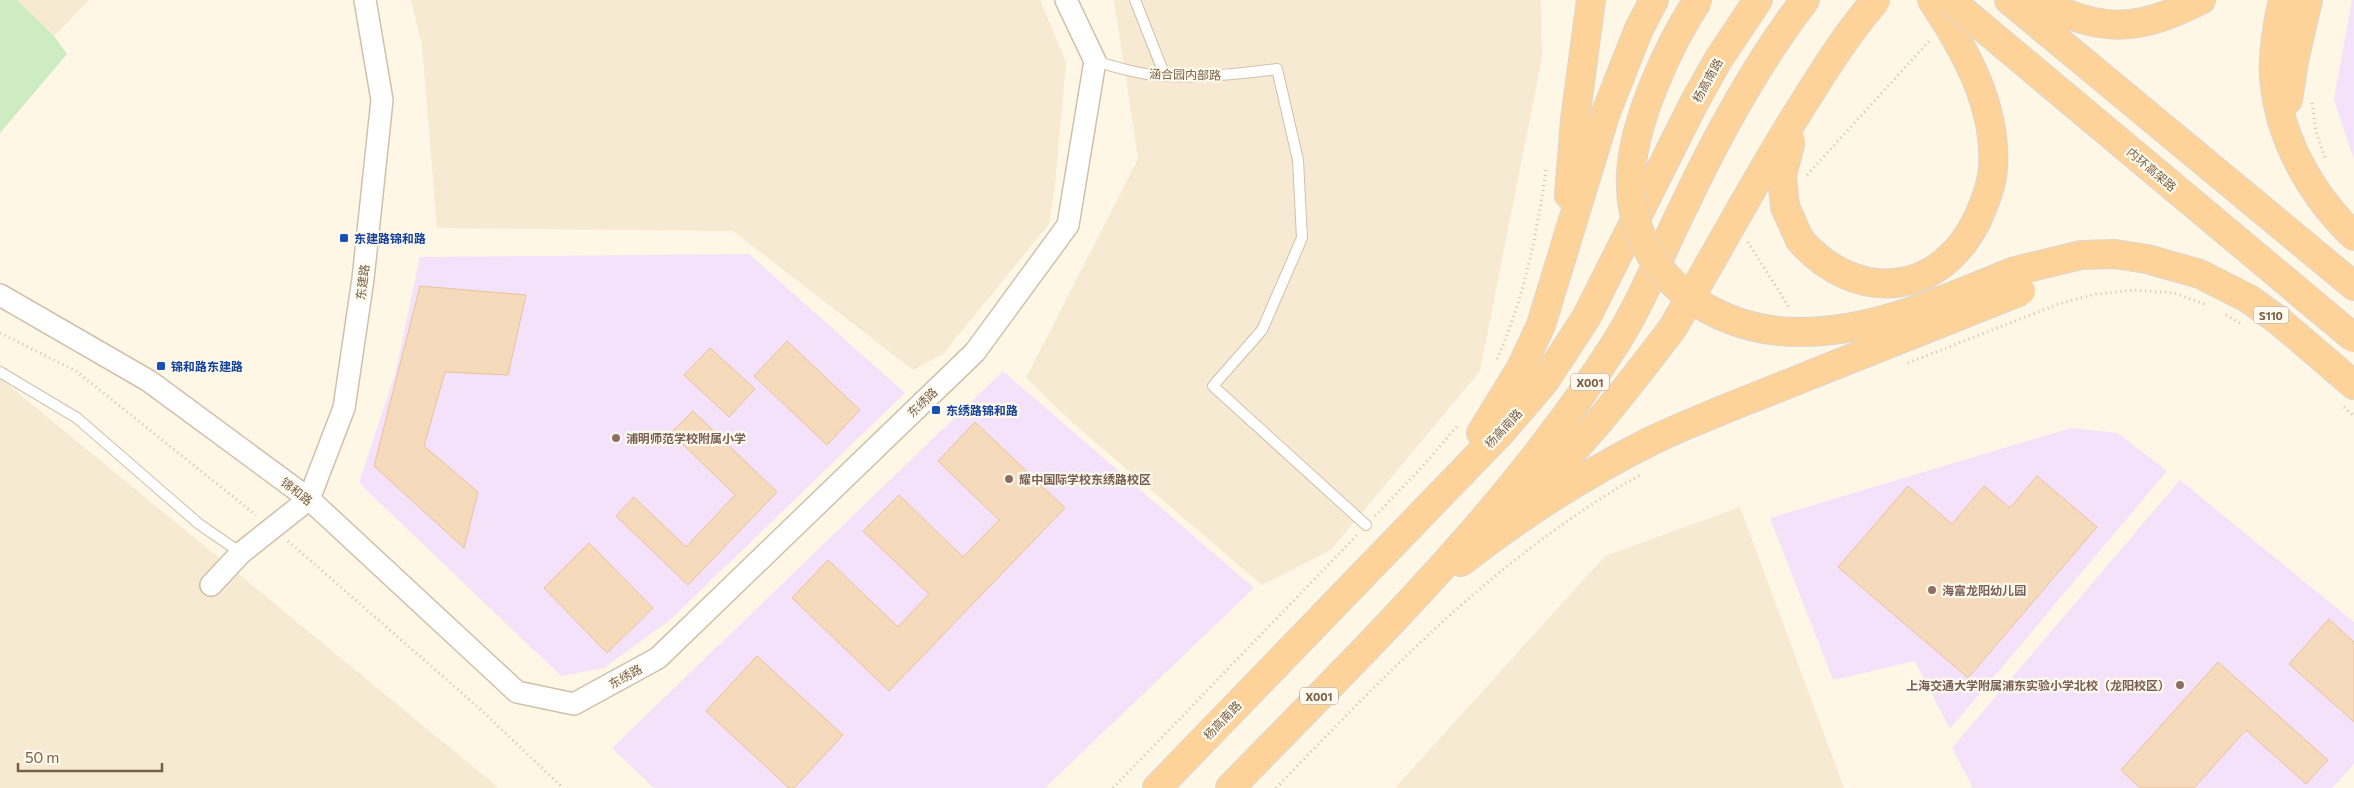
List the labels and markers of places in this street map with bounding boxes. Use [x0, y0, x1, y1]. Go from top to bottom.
place label: 东建路锦和路 [354, 231, 426, 245]
marker: 东建路锦和路 [338, 232, 350, 244]
place label: 锦和路东建路 [171, 359, 243, 373]
marker: 锦和路东建路 [155, 360, 167, 372]
place label: 东绣路锦和路 [946, 403, 1018, 417]
marker: 东绣路锦和路 [930, 404, 942, 416]
place label: 浦明师范学校附属小学 [626, 431, 746, 445]
marker: 浦明师范学校附属小学 [610, 432, 622, 444]
place label: 耀中国际学校东绣路校区 [1019, 472, 1151, 486]
marker: 耀中国际学校东绣路校区 [1003, 473, 1015, 485]
place label: 海富龙阳幼儿园 [1942, 583, 2026, 597]
marker: 海富龙阳幼儿园 [1926, 584, 1938, 596]
place label: 上海交通大学附属浦东实验小学北校（龙阳校区） [1906, 678, 2170, 692]
marker: 上海交通大学附属浦东实验小学北校（龙阳校区） [2174, 679, 2186, 691]

